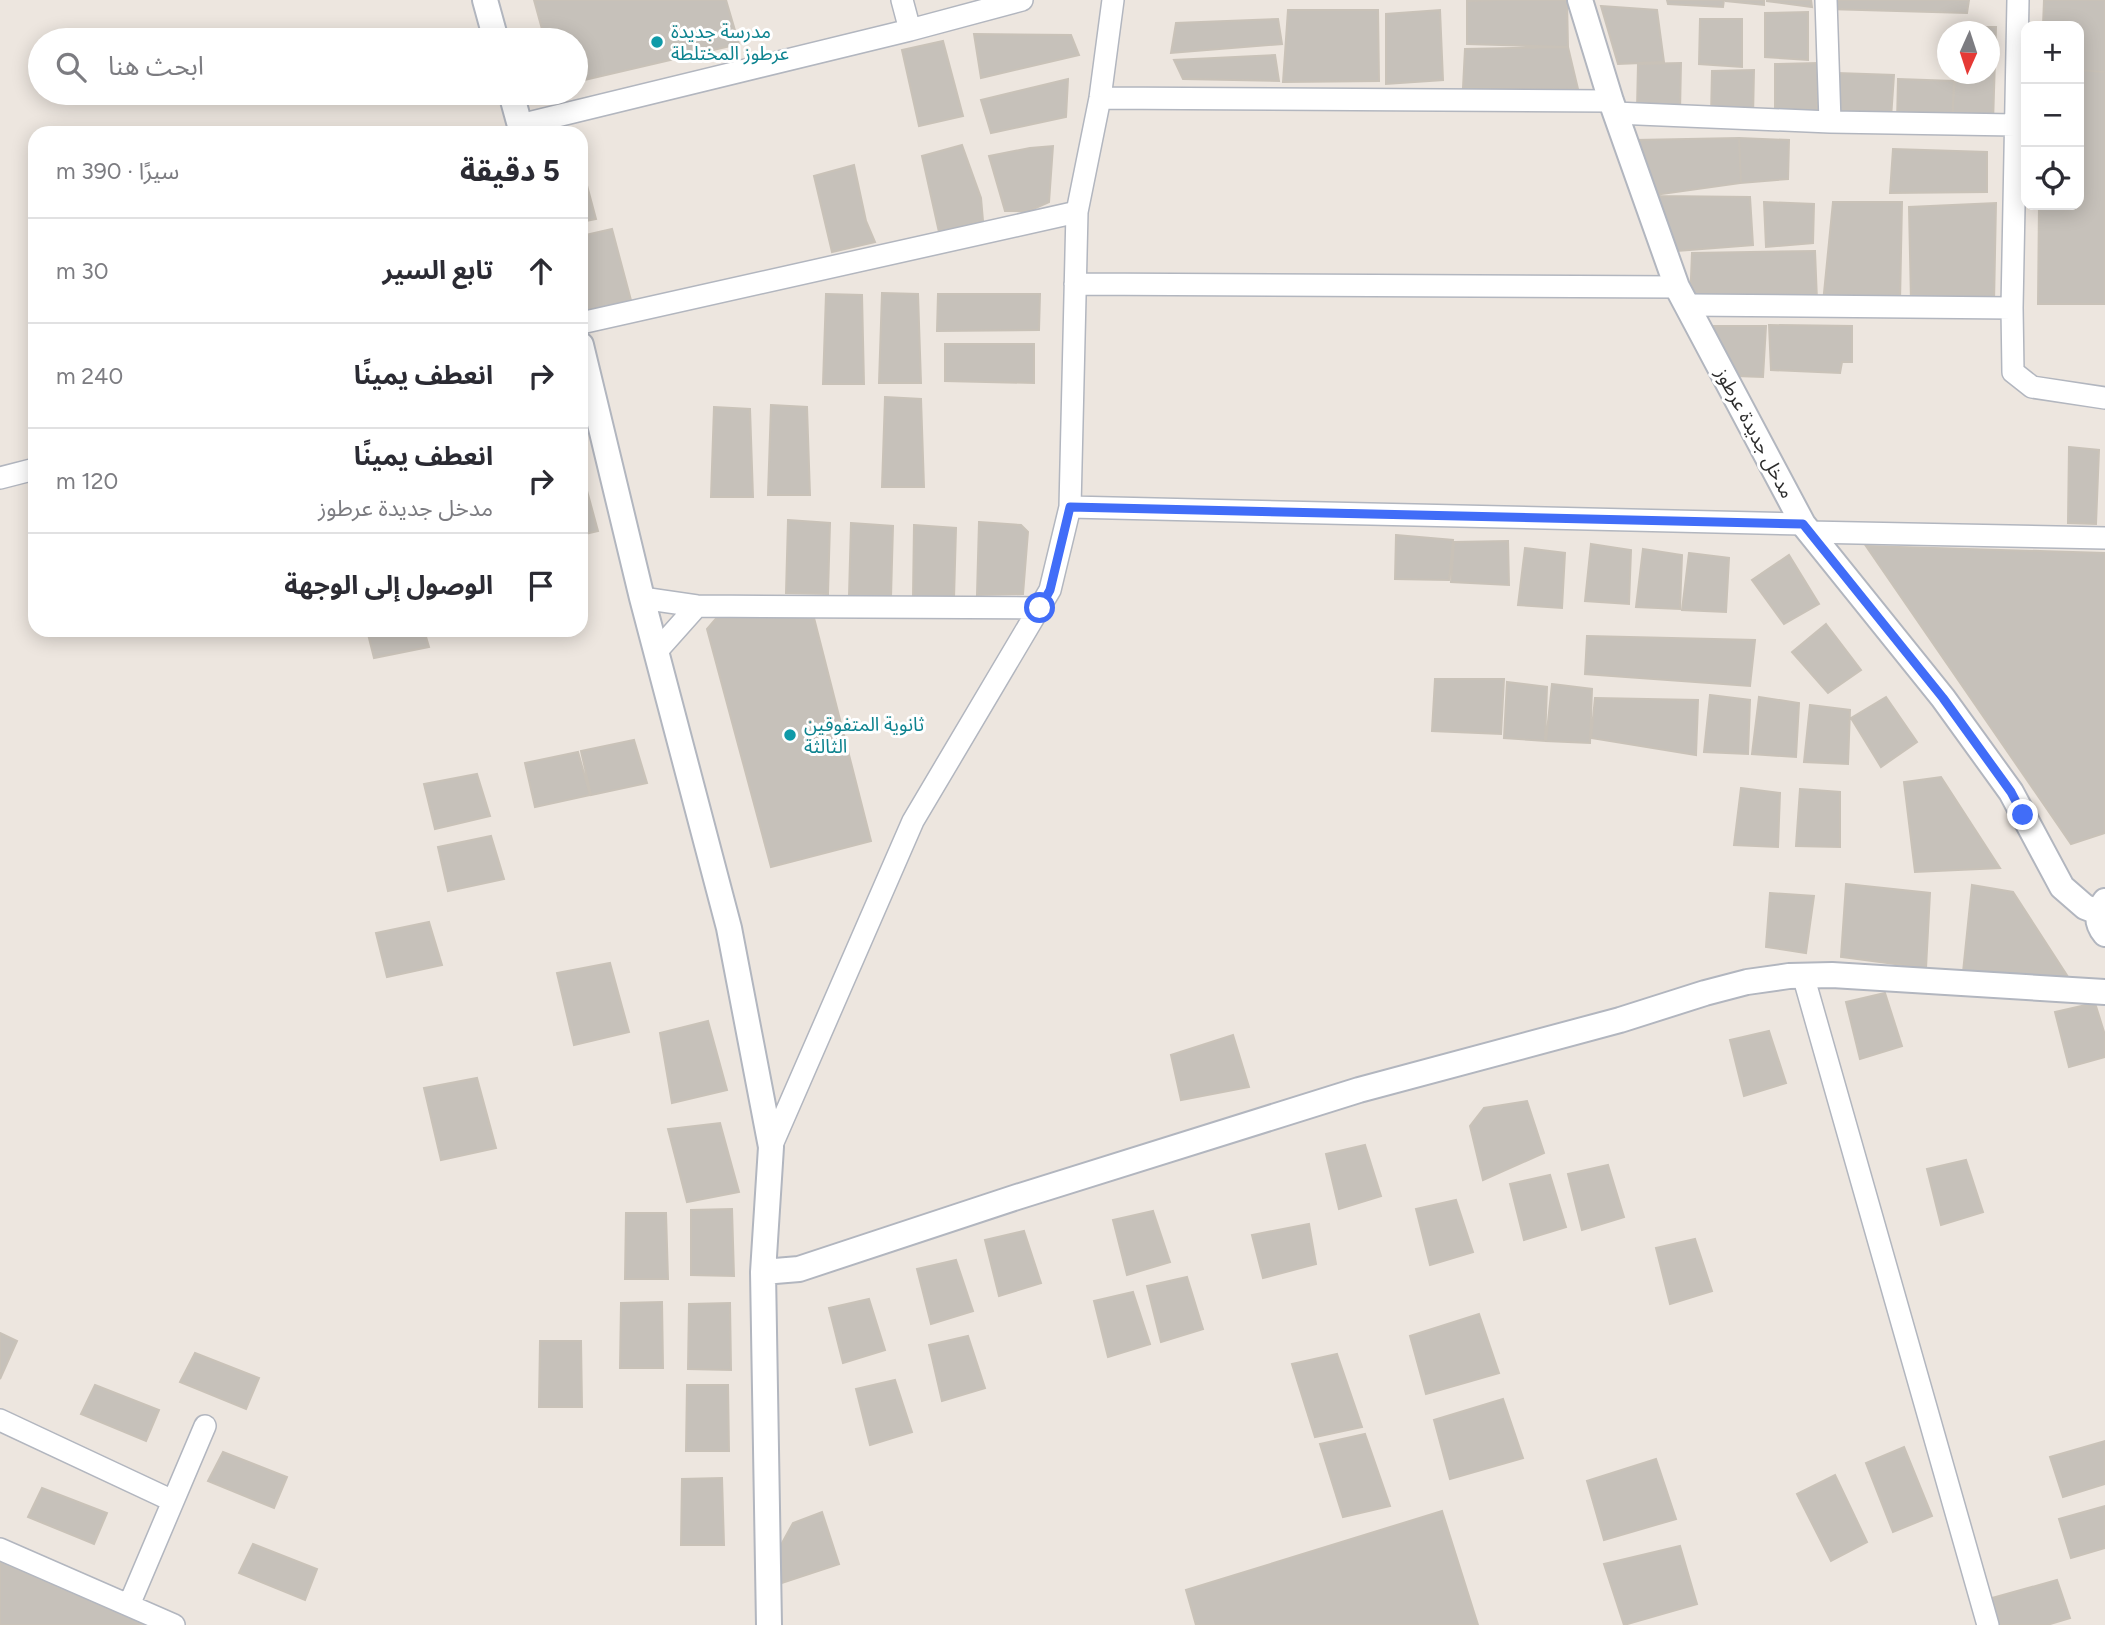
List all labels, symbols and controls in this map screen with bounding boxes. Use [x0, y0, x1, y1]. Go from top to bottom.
place label: مدرسة جديدة عرطوز المختلطة [671, 20, 789, 65]
north arrow [1937, 21, 2000, 84]
map controls [2021, 21, 2084, 210]
button: + [2021, 21, 2084, 84]
search box [28, 28, 588, 105]
marker: مدرسة جديدة عرطوز المختلطة [649, 34, 665, 50]
icon: search [52, 48, 90, 86]
text: ابحث هنا [108, 50, 204, 82]
button: − [2021, 84, 2084, 147]
button: locate [2021, 147, 2084, 210]
text: 5 دقيقة [460, 152, 560, 189]
text: سيرًا · 390 m [56, 157, 179, 185]
icon: ahead [522, 252, 560, 290]
text: تابع السير [382, 254, 493, 286]
text: 30 m [56, 257, 109, 285]
icon: right [522, 357, 560, 395]
text: انعطف يمينًا [354, 359, 493, 391]
text: 240 m [56, 362, 123, 390]
street label: مدخل جديدة عرطوز [1710, 363, 1799, 502]
text: انعطف يمينًا [354, 440, 493, 472]
icon: right [522, 462, 560, 500]
text: 120 m [56, 467, 118, 495]
text: مدخل جديدة عرطوز [318, 494, 493, 522]
icon: arrive [522, 567, 560, 605]
text: الوصول إلى الوجهة [284, 569, 493, 601]
route start [1024, 592, 1055, 623]
place label: ثانوية المتفوقين الثالثة [804, 713, 924, 758]
marker: ثانوية المتفوقين الثالثة [782, 727, 798, 743]
route end [2007, 799, 2038, 830]

